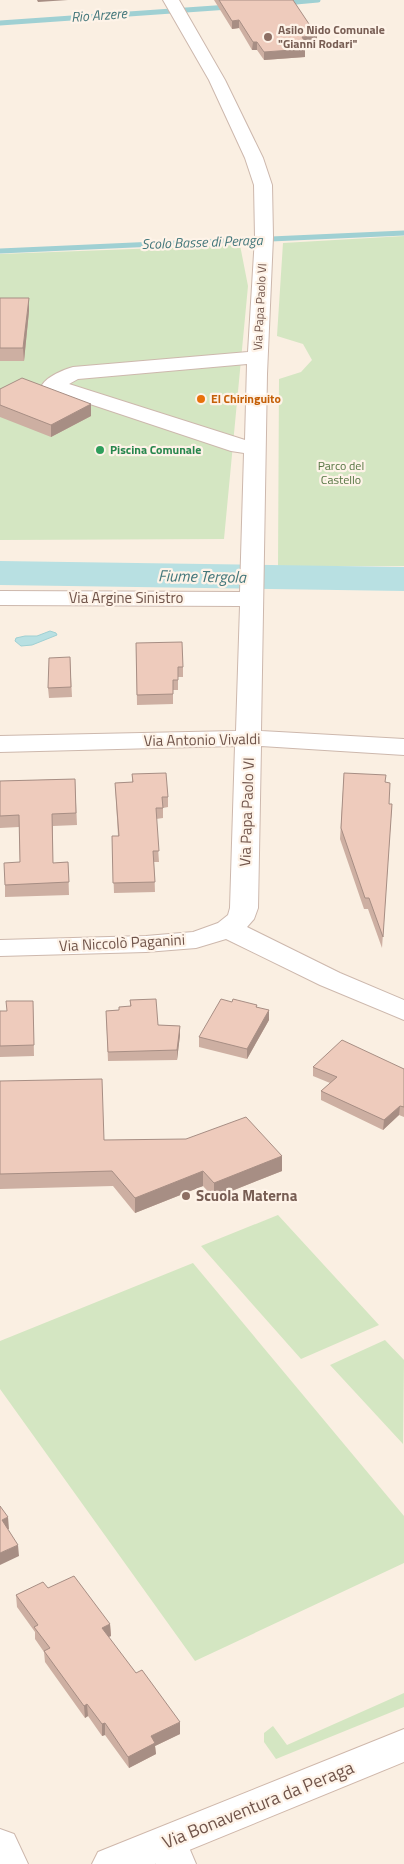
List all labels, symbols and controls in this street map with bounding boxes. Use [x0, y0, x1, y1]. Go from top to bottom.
water label: Rio Arzere [70, 2, 129, 27]
place label: Asilo Nido Comunale "Gianni Rodari" [278, 20, 385, 53]
marker: Asilo Nido Comunale "Gianni Rodari" [262, 31, 274, 43]
water label: Scolo Basse di Peraga [141, 229, 264, 254]
street label: Via Papa Paolo VI [248, 263, 271, 351]
place label: El Chiringuito [211, 389, 281, 408]
marker: El Chiringuito [195, 393, 207, 405]
place label: Piscina Comunale [110, 440, 201, 459]
marker: Piscina Comunale [94, 444, 106, 456]
park label: Parco del Castello [318, 456, 364, 489]
water label: Fiume Tergola [158, 563, 247, 589]
street label: Via Argine Sinistro [69, 586, 183, 609]
street label: Via Antonio Vivaldi [143, 727, 261, 752]
street label: Via Papa Paolo VI [233, 757, 260, 867]
street label: Via Niccolò Paganini [58, 928, 185, 957]
place label: Scuola Materna [196, 1184, 298, 1207]
marker: Scuola Materna [180, 1190, 192, 1202]
street label: Via Bonaventura da Peraga [158, 1754, 358, 1855]

